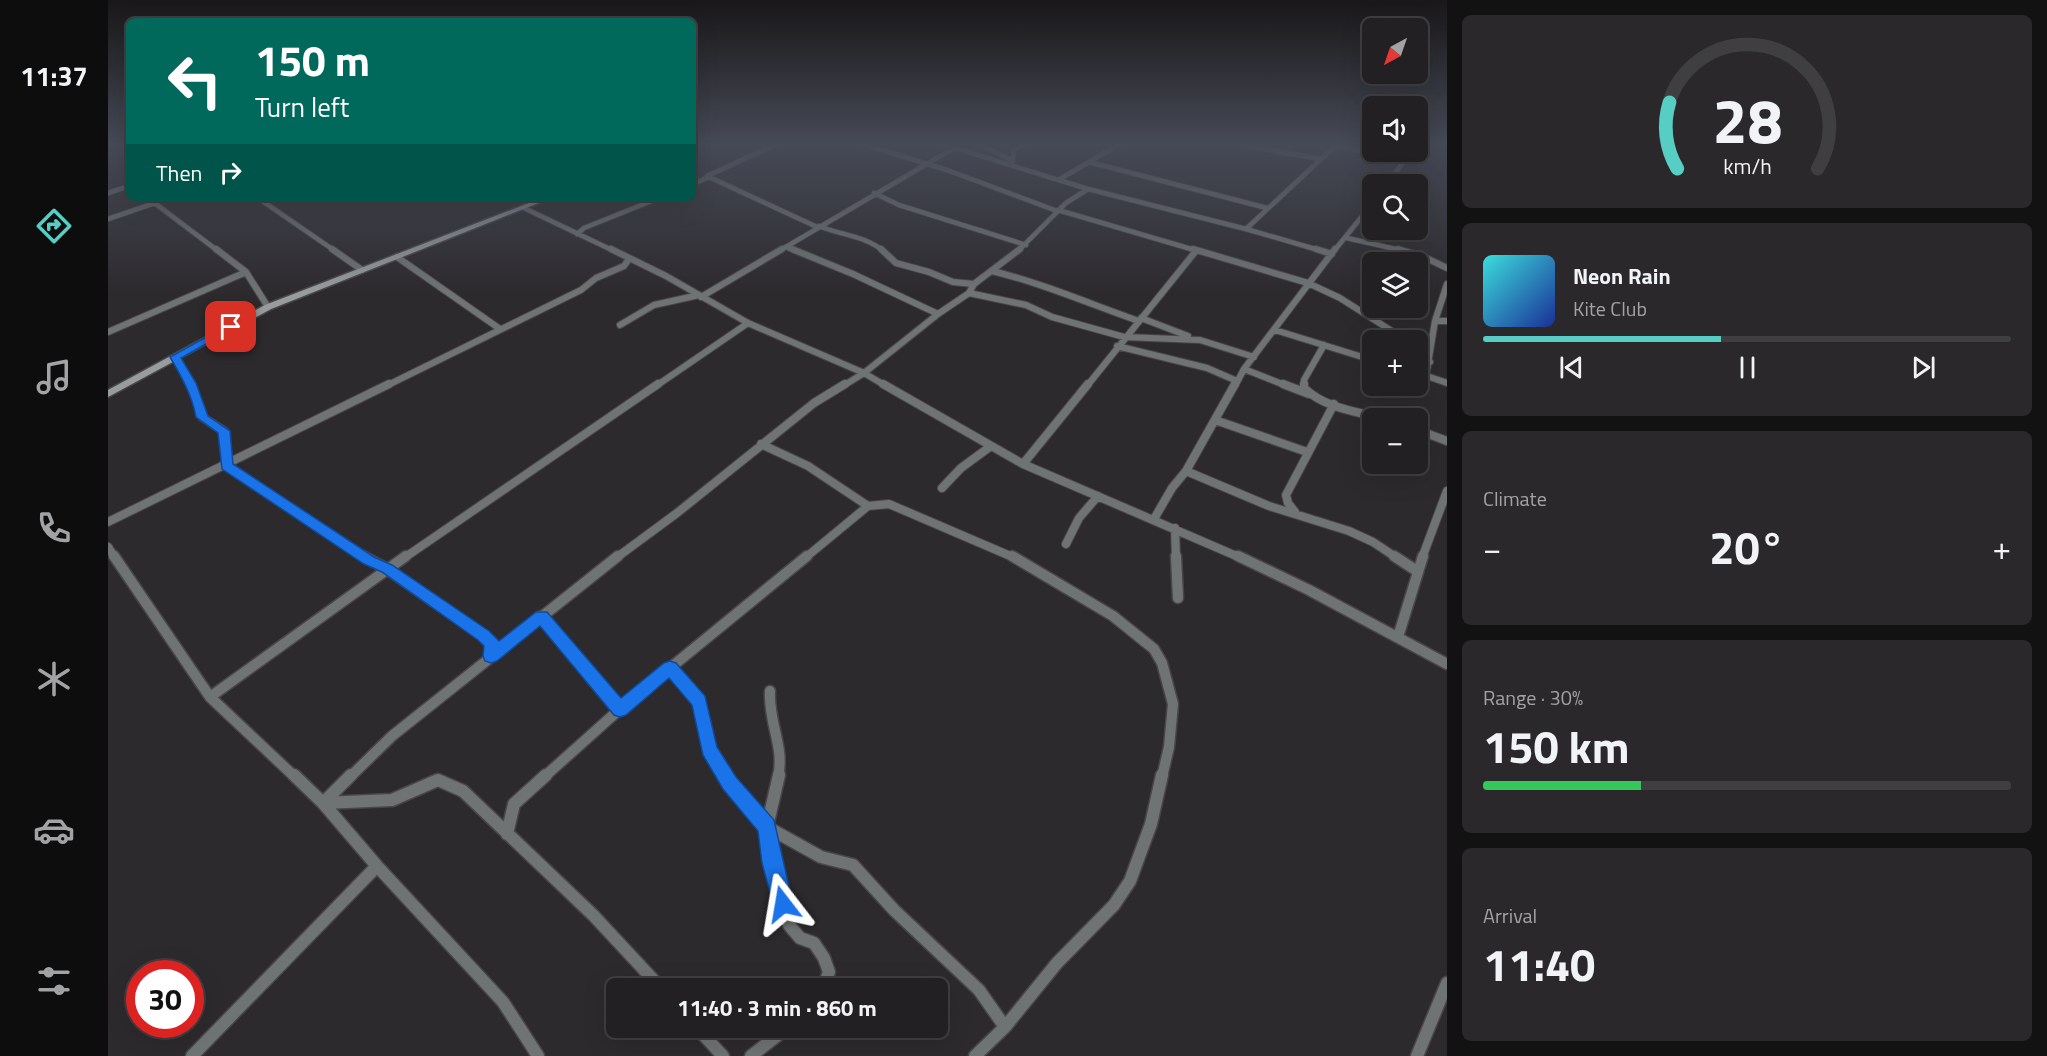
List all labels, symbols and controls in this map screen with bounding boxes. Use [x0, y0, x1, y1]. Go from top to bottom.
north arrow [1362, 18, 1428, 84]
map controls [1362, 18, 1428, 474]
text: 150 m [255, 28, 370, 92]
icon: left [156, 42, 234, 120]
text: 11:37 [20, 55, 88, 96]
text: 28 [1712, 72, 1782, 167]
text: Turn left [255, 86, 349, 127]
button: sound [1362, 96, 1428, 162]
text: km/h [1723, 150, 1771, 182]
text: Then [156, 156, 202, 190]
icon: right [214, 156, 247, 189]
button: search [1362, 174, 1428, 240]
icon: directions [33, 205, 75, 247]
button: layers [1362, 252, 1428, 318]
text: Neon Rain [1573, 259, 1671, 293]
text: Kite Club [1573, 293, 1647, 324]
pin [205, 301, 256, 352]
icon: arrive [214, 310, 247, 343]
button: + [1362, 330, 1428, 396]
icon: previous [1555, 351, 1588, 384]
icon: pause [1731, 351, 1764, 384]
icon: next [1907, 351, 1940, 384]
icon: music [33, 356, 75, 398]
button: − [1362, 408, 1428, 474]
text: Climate [1483, 483, 1547, 514]
icon: phone [33, 507, 75, 549]
text: 20° [1709, 513, 1785, 581]
text: − [1483, 523, 1501, 573]
text: + [1993, 523, 2011, 573]
icon: climate [33, 658, 75, 700]
text: Range · 30% [1483, 682, 1583, 713]
text: 150 km [1483, 712, 1629, 780]
icon: car [33, 809, 75, 851]
position arrow [751, 872, 815, 936]
text: Arrival [1483, 900, 1537, 931]
text: 11:40 [1483, 930, 1595, 998]
icon: filters [33, 960, 75, 1002]
speed limit sign: 30 [126, 960, 204, 1038]
text: 11:40 · 3 min · 860 m [677, 991, 877, 1025]

